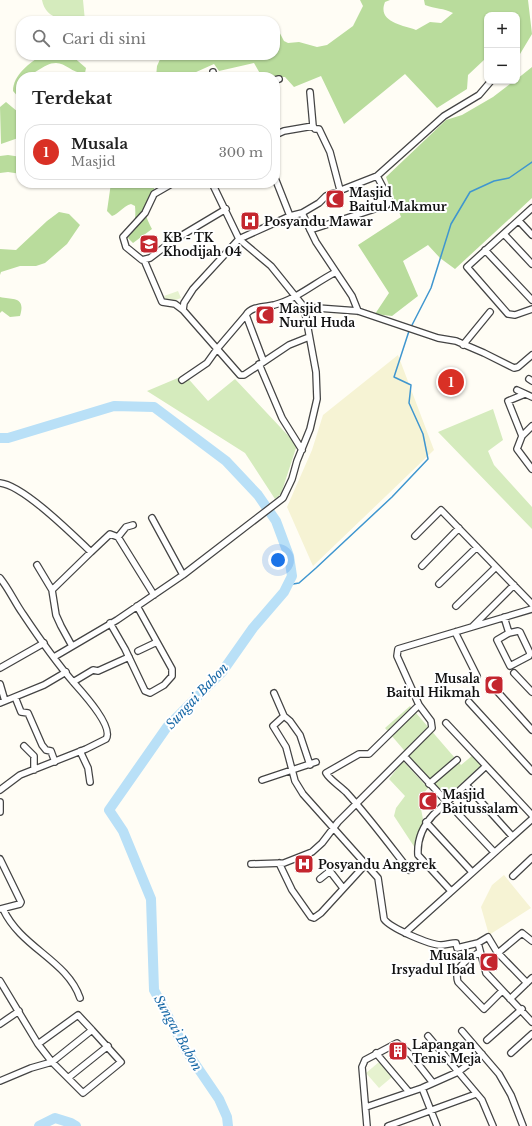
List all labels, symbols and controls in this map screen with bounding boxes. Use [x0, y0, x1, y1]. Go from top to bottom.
map controls [484, 12, 520, 84]
button: + [484, 12, 520, 48]
search box [16, 16, 280, 60]
icon: search [30, 27, 52, 49]
text: Cari di sini [62, 29, 146, 48]
button: − [484, 48, 520, 84]
text: Terdekat [32, 88, 112, 109]
text: Musala [71, 134, 128, 153]
text: 1 [43, 144, 49, 161]
text: 300 m [219, 144, 263, 161]
text: Masjid [71, 153, 115, 170]
place label: Masjid Baitul Makmur [349, 185, 447, 214]
mosque icon: Masjid Baitul Makmur [324, 188, 346, 210]
hospital icon: Posyandu Mawar [239, 210, 261, 232]
place label: Posyandu Mawar [264, 214, 373, 229]
place label: KB - TK Khodijah 04 [163, 230, 242, 259]
school or university icon: KB - TK Khodijah 04 [138, 233, 160, 255]
place label: Masjid Nurul Huda [279, 301, 355, 330]
mosque icon: Masjid Nurul Huda [254, 304, 276, 326]
pin: 1 [438, 367, 464, 397]
your location [268, 550, 288, 570]
water label: Sungai Babon [162, 659, 232, 733]
place label: Musala Baitul Hikmah [386, 671, 480, 700]
mosque icon: Musala Baitul Hikmah [483, 674, 505, 696]
place label: Masjid Baitussalam [442, 787, 519, 816]
mosque icon: Masjid Baitussalam [417, 790, 439, 812]
hospital icon: Posyandu Anggrek [293, 853, 315, 875]
place label: Posyandu Anggrek [318, 857, 437, 872]
place label: Musala Irsyadul Ibad [391, 948, 476, 977]
mosque icon: Musala Irsyadul Ibad [478, 951, 500, 973]
water label: Sungai Babon [150, 992, 206, 1074]
place label: Lapangan Tenis Meja [412, 1037, 481, 1066]
building icon: Lapangan Tenis Meja [387, 1040, 409, 1062]

